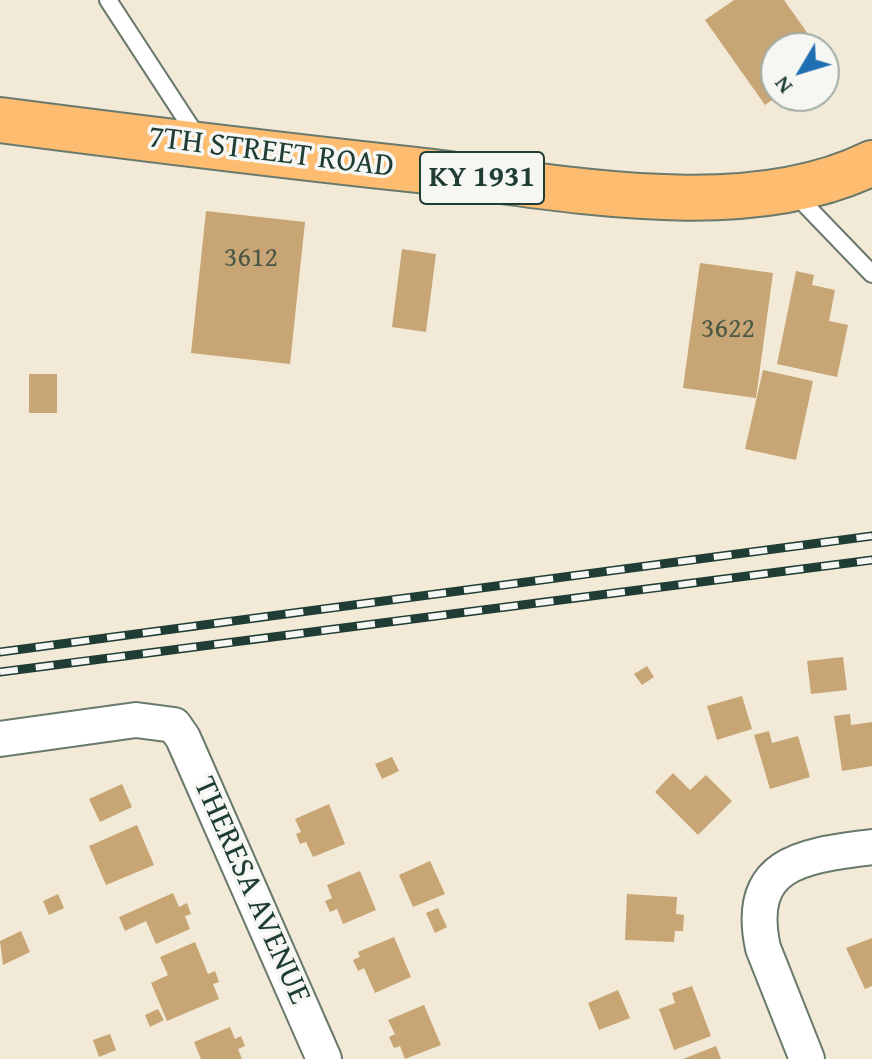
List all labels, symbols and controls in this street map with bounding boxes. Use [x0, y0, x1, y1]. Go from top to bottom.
north arrow [760, 32, 840, 112]
text: N [766, 70, 800, 101]
street label: 7TH STREET ROAD [146, 119, 396, 187]
road number: KY 1931 [420, 152, 544, 204]
house number: 3612 [224, 242, 278, 276]
house number: 3622 [701, 313, 755, 347]
street label: THERESA AVENUE [184, 772, 318, 1010]

